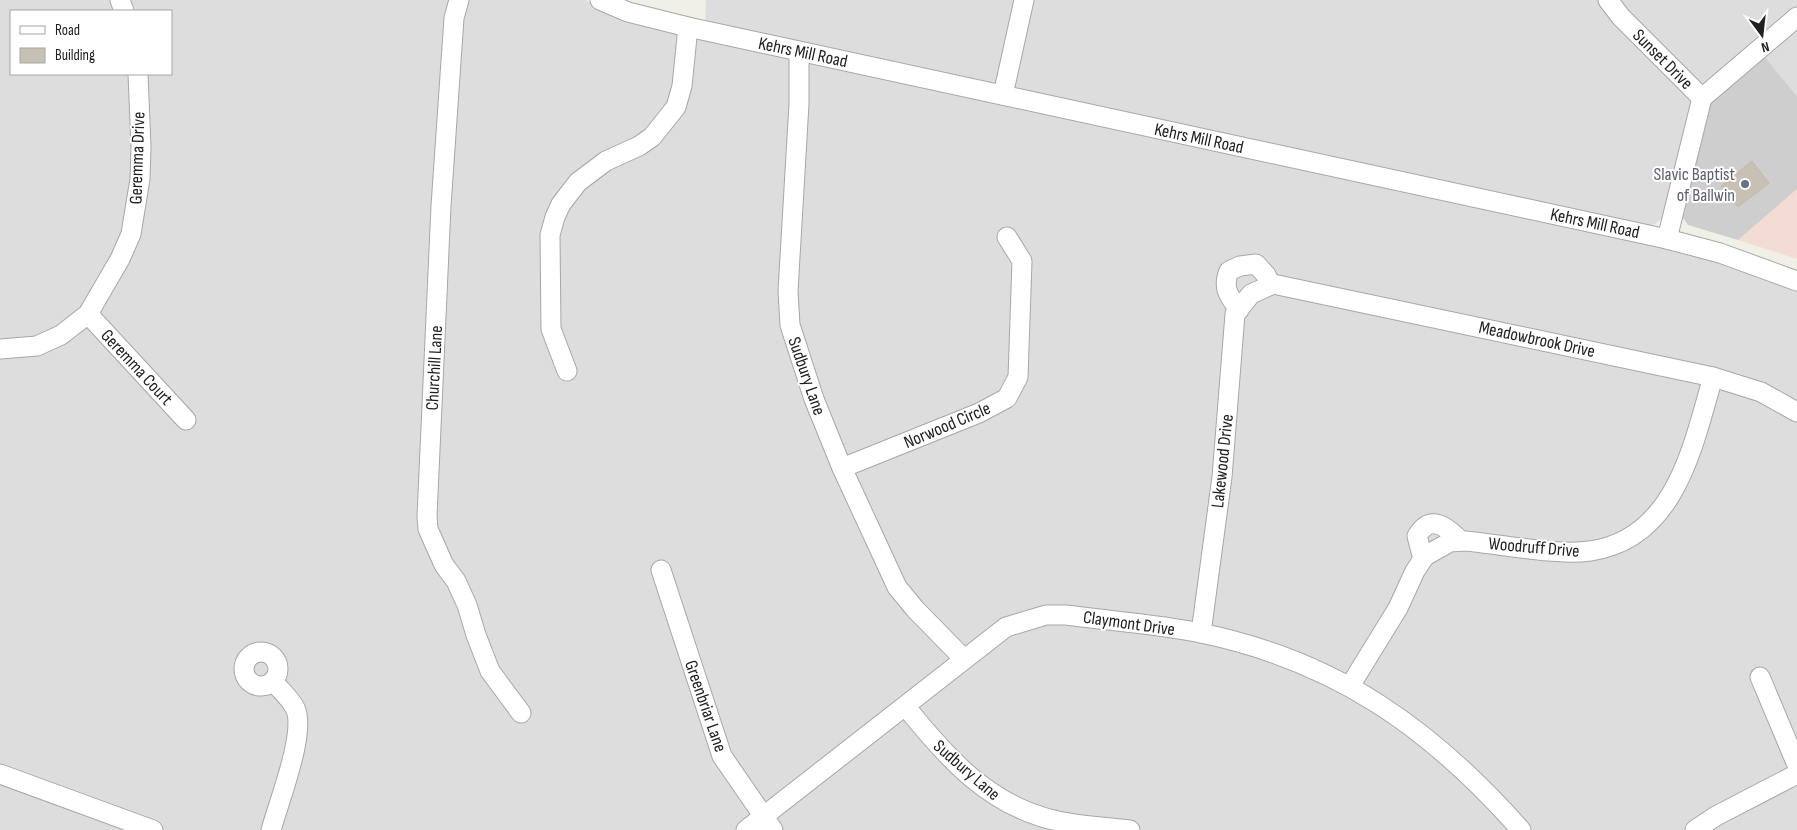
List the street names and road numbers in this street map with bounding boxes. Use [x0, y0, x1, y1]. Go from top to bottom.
street label: Sunset Drive [1628, 25, 1697, 94]
street label: Kehrs Mill Road [756, 33, 849, 72]
street label: Geremma Drive [125, 111, 150, 205]
street label: Kehrs Mill Road [1152, 119, 1245, 158]
street label: Kehrs Mill Road [1548, 204, 1641, 243]
street label: Meadowbrook Drive [1477, 317, 1597, 362]
street label: Geremma Court [96, 325, 177, 410]
street label: Churchill Lane [422, 325, 447, 411]
street label: Sudbury Lane [783, 334, 830, 418]
street label: Norwood Circle [901, 398, 994, 453]
street label: Lakewood Drive [1207, 413, 1238, 509]
street label: Woodruff Drive [1488, 533, 1580, 562]
street label: Claymont Drive [1082, 607, 1176, 640]
street label: Greenbriar Lane [680, 658, 731, 755]
street label: Sudbury Lane [929, 736, 1004, 805]

